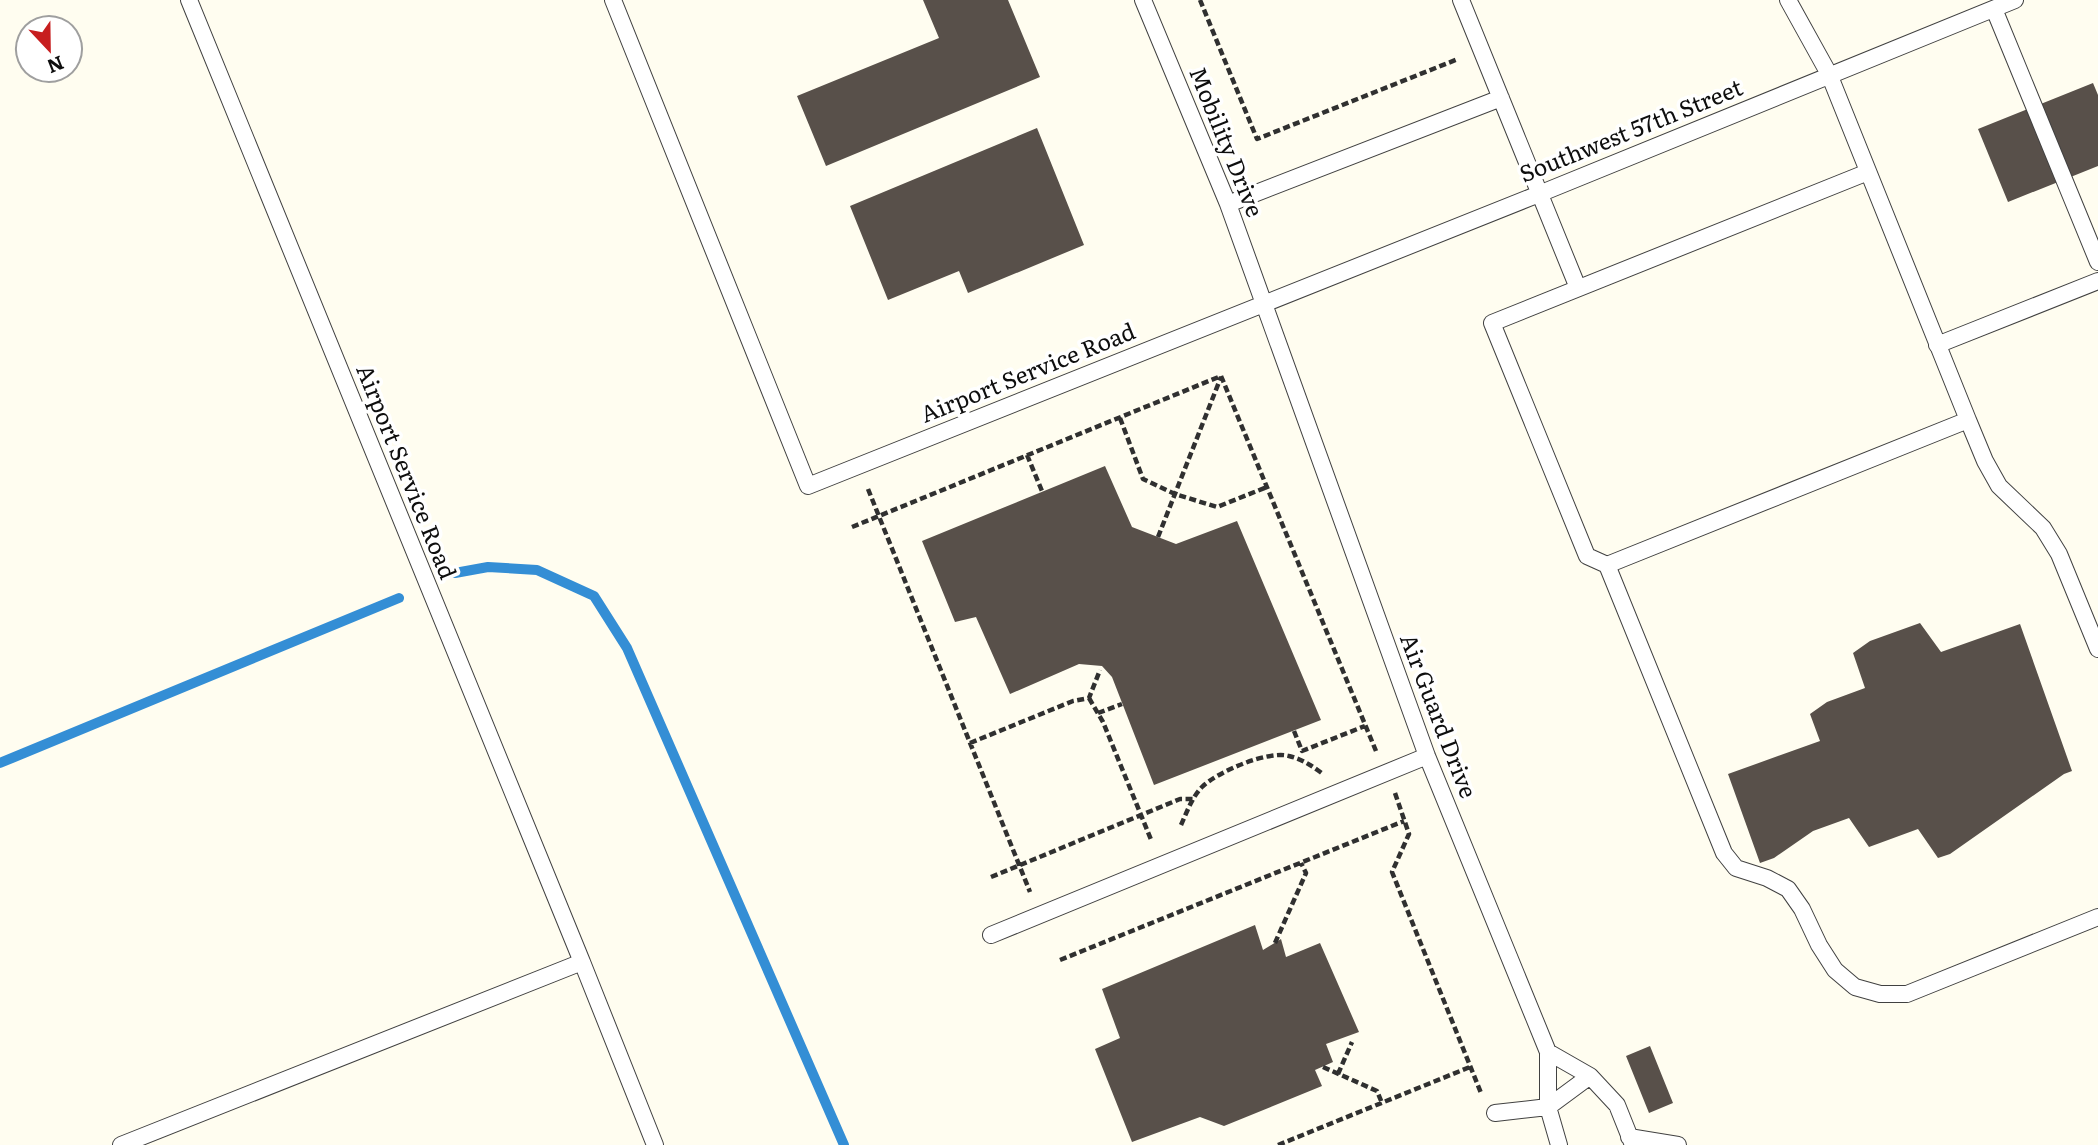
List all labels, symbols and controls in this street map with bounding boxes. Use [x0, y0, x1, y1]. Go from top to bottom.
north arrow [14, 14, 84, 84]
text: N [43, 50, 68, 82]
street label: Mobility Drive [1182, 61, 1273, 221]
street label: Southwest 57th Street [1514, 69, 1748, 189]
street label: Airport Service Road [915, 312, 1140, 430]
street label: Airport Service Road [349, 359, 467, 584]
street label: Air Guard Drive [1393, 628, 1487, 803]

